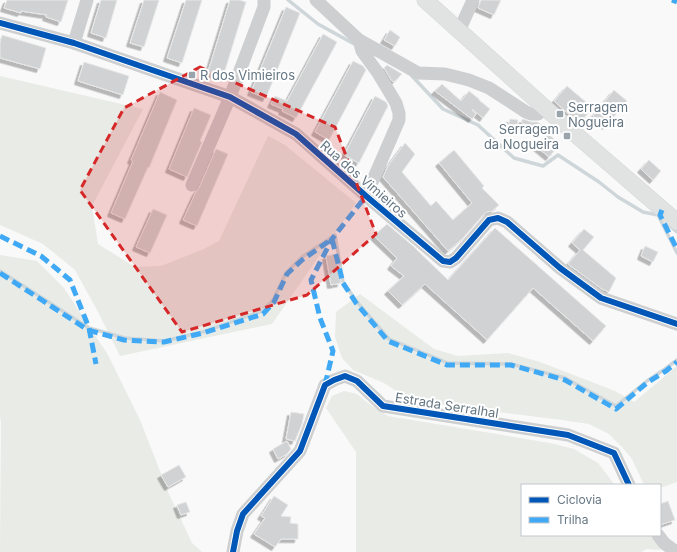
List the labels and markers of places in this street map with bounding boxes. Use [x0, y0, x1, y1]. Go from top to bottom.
place label: R dos Vimieiros [200, 67, 295, 83]
marker: R dos Vimieiros [187, 70, 197, 80]
place label: Serragem Nogueira [568, 99, 628, 130]
marker: Serragem Nogueira [555, 109, 565, 119]
place label: Serragem da Nogueira [484, 121, 559, 152]
marker: Serragem da Nogueira [562, 131, 572, 141]

